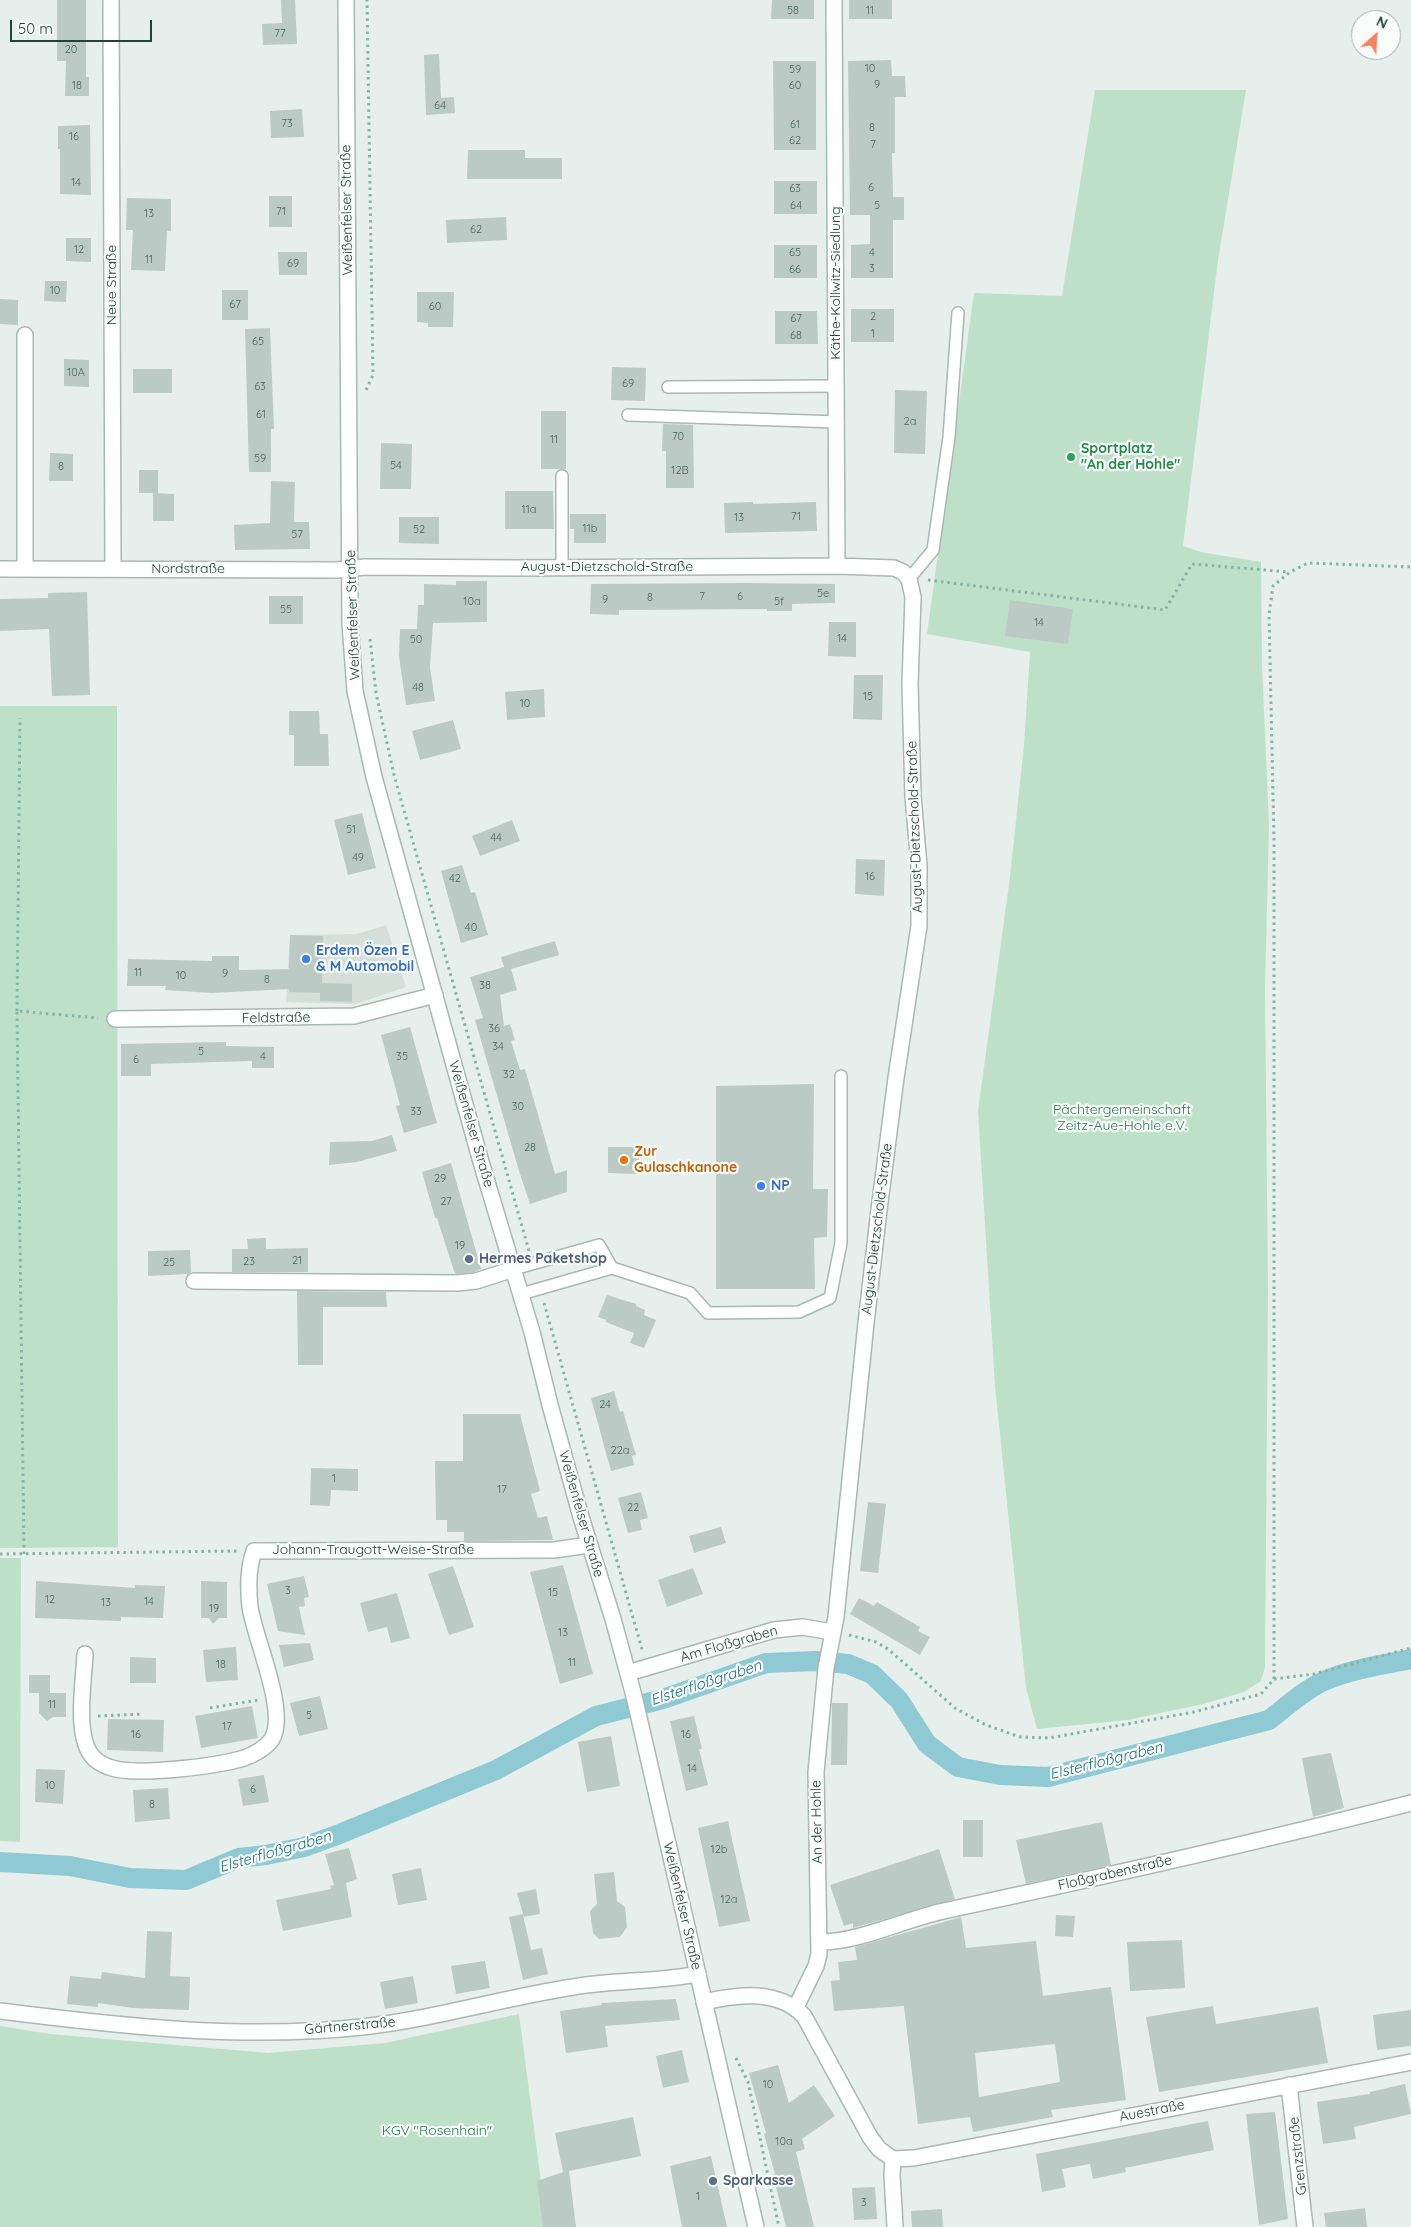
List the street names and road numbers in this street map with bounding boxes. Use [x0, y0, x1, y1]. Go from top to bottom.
street label: Weißenfelser Straße [337, 144, 357, 276]
street label: Käthe-Kollwitz-Siedlung [828, 206, 844, 360]
street label: Neue Straße [104, 245, 120, 325]
street label: Weißenfelser Straße [342, 549, 364, 681]
street label: August-Dietzschold-Straße [521, 559, 693, 575]
street label: Nordstraße [151, 561, 225, 577]
street label: August-Dietzschold-Straße [904, 741, 926, 913]
street label: Feldstraße [242, 1009, 310, 1027]
street label: Weißenfelser Straße [445, 1059, 497, 1189]
street label: August-Dietzschold-Straße [858, 1142, 896, 1316]
street label: Weißenfelser Straße [555, 1449, 607, 1579]
street label: Johann-Traugott-Weise-Straße [272, 1542, 474, 1558]
street label: Am Floßgraben [678, 1622, 780, 1666]
street label: An der Hohle [808, 1780, 826, 1864]
street label: Weißenfelser Straße [659, 1840, 705, 1972]
street label: Floßgrabenstraße [1056, 1852, 1174, 1894]
street label: Gärtnerstraße [304, 2014, 396, 2038]
street label: Auestraße [1118, 2096, 1186, 2126]
street label: Grenzstraße [1286, 2116, 1310, 2196]

